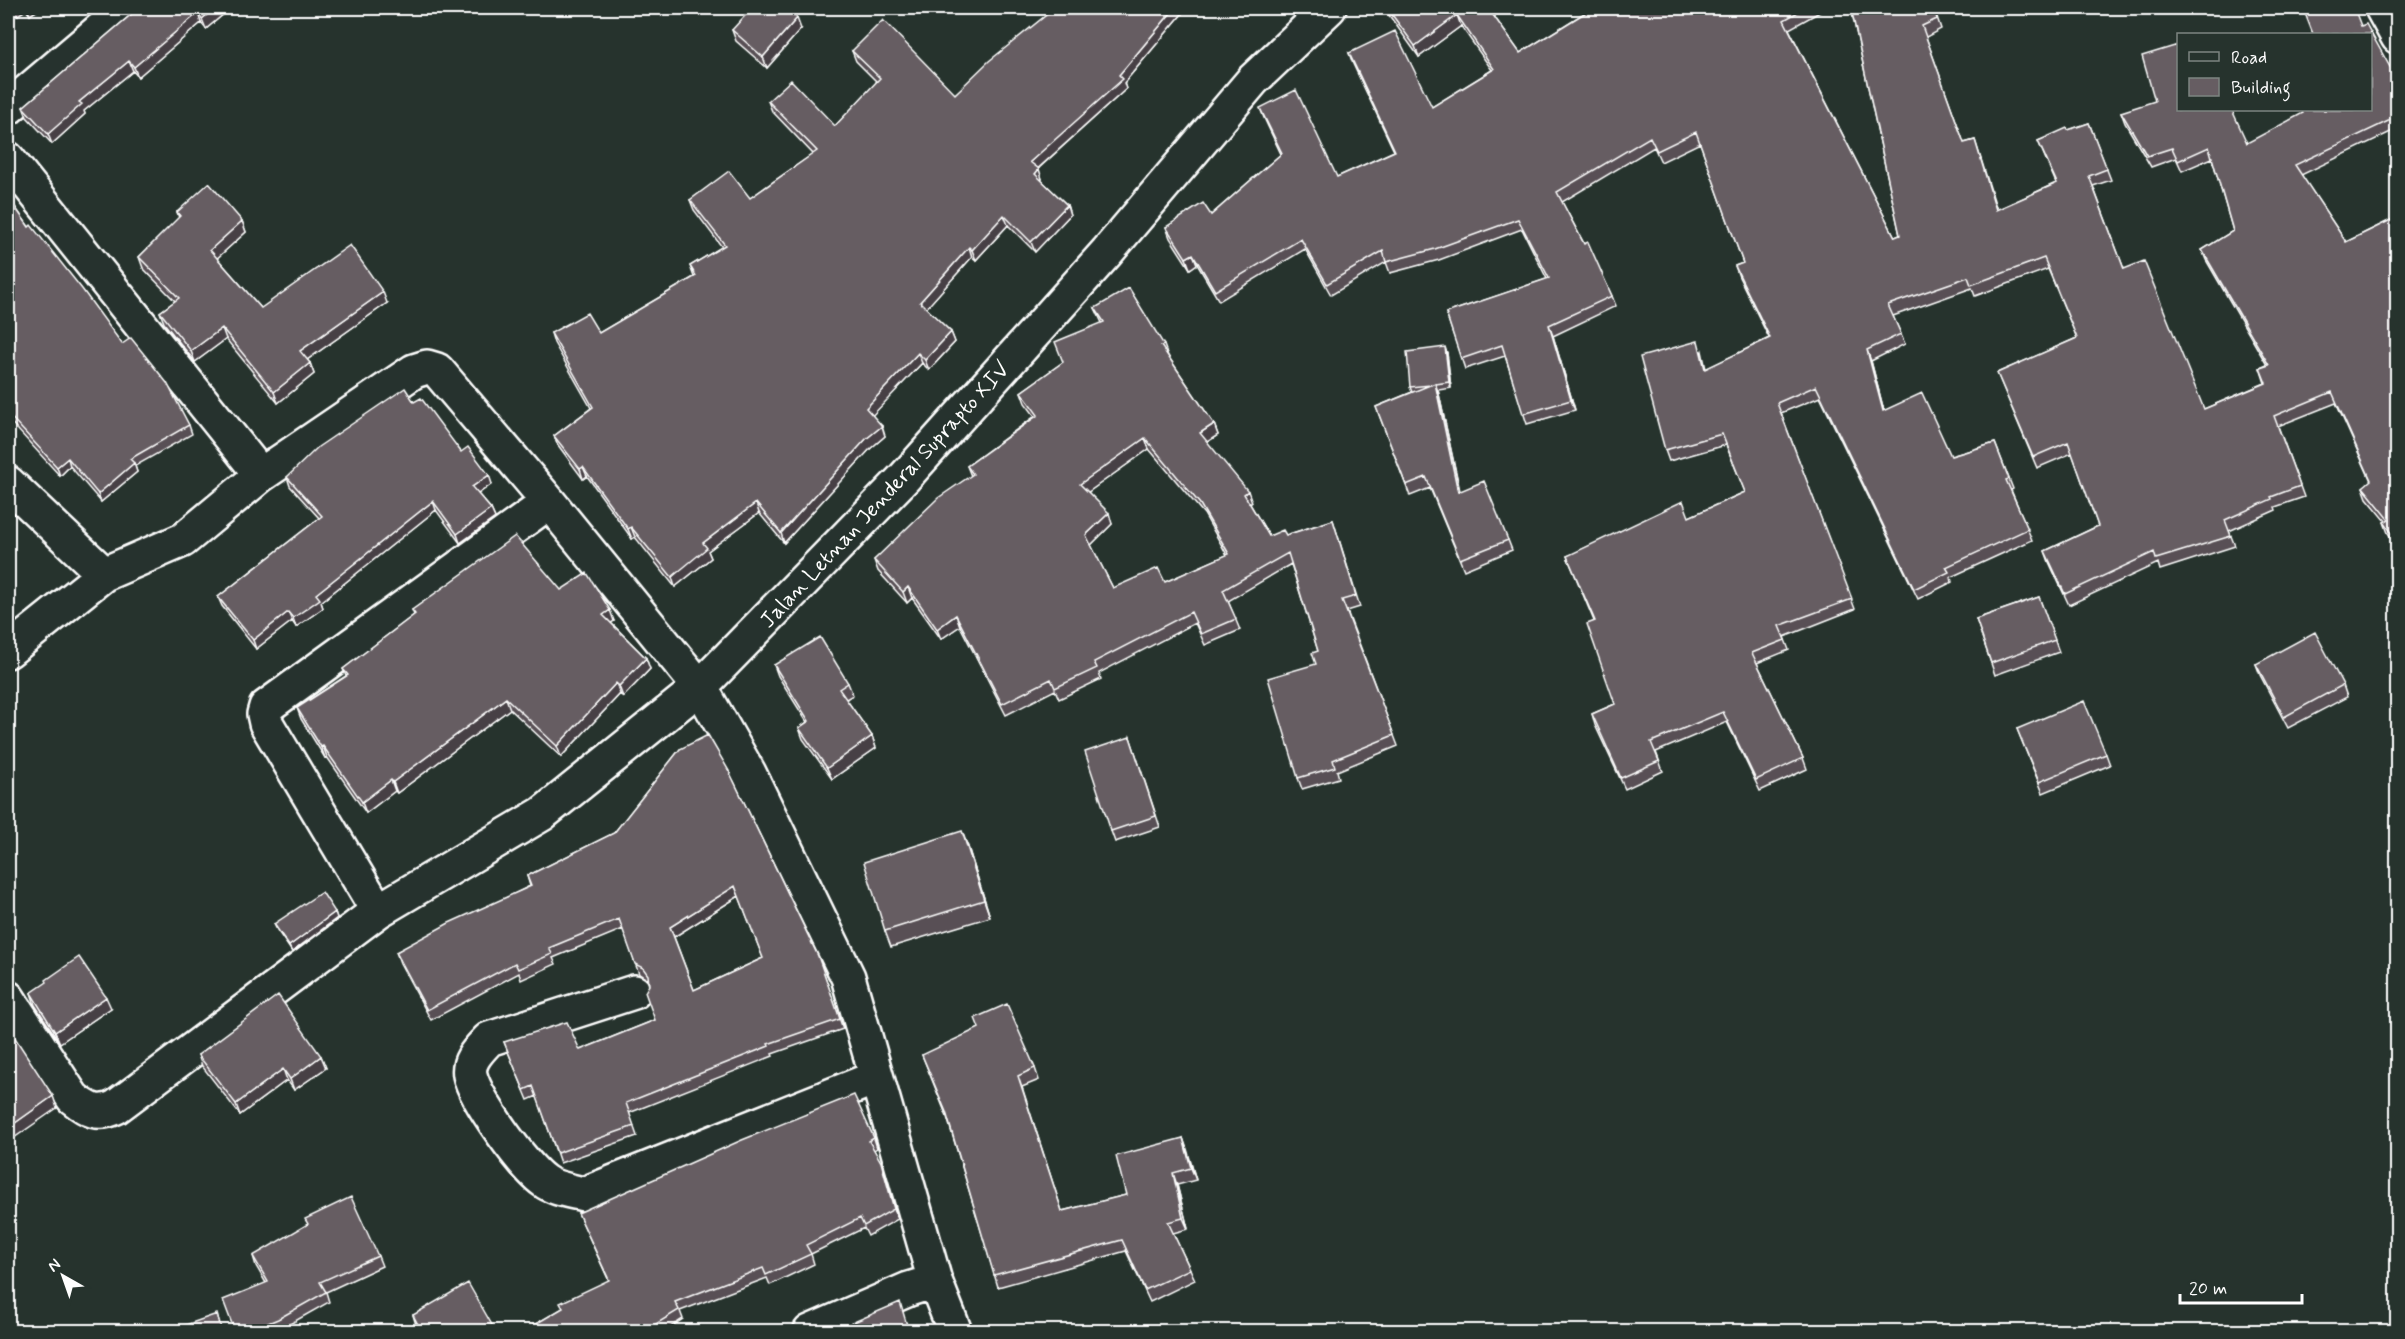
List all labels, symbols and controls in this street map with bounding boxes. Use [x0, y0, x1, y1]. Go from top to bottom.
legend [2177, 33, 2372, 111]
text: Road [2231, 46, 2267, 70]
text: Building [2231, 76, 2291, 102]
street label: Jalan Letnan Jenderal Suprapto XIV [754, 356, 1017, 635]
north arrow [33, 1246, 93, 1306]
text: N [43, 1254, 65, 1277]
scale bar [2180, 1267, 2302, 1305]
text: 20 m [2189, 1277, 2227, 1301]

